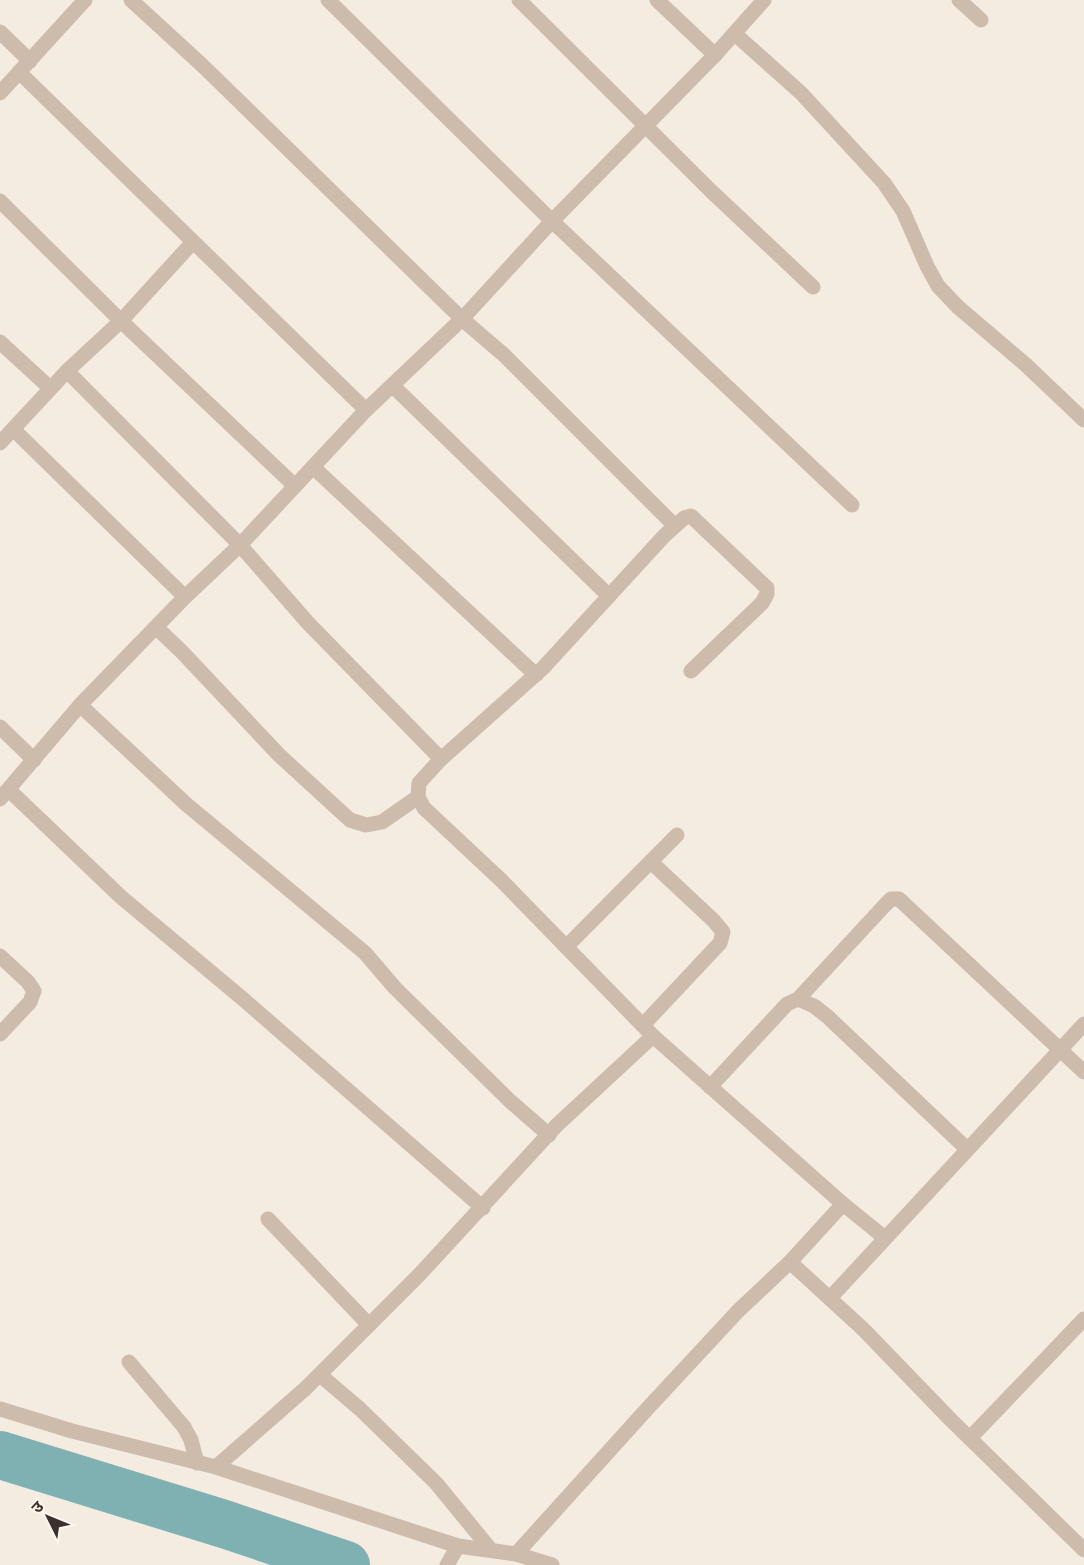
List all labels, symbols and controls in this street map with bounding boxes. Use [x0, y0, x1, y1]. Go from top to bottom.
north arrow [18, 1487, 78, 1547]
text: उ [27, 1497, 48, 1517]

